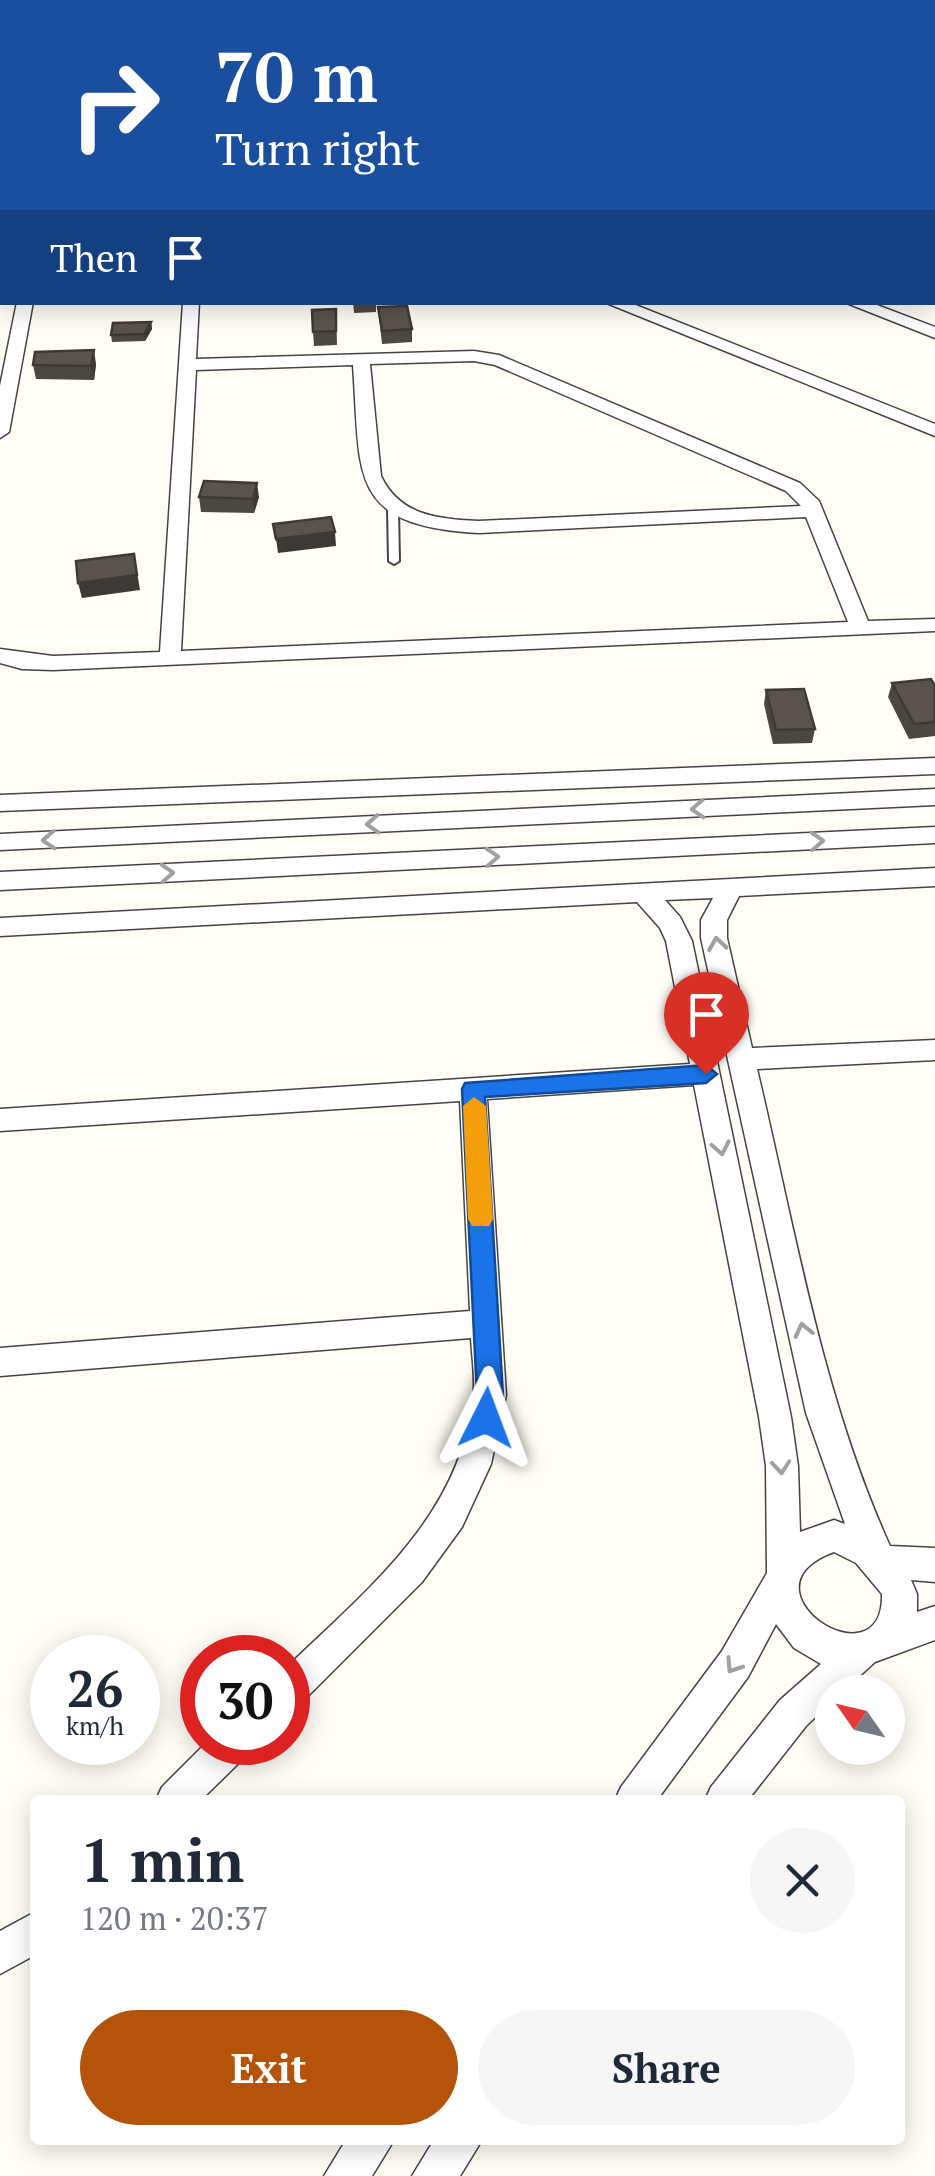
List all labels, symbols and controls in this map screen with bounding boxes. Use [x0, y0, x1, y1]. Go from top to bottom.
text: 70 m [215, 29, 378, 122]
icon: right [50, 40, 180, 170]
text: Turn right [215, 118, 420, 178]
icon: arrive [158, 230, 213, 285]
text: Then [50, 233, 138, 283]
one-way arrow [689, 798, 705, 819]
one-way arrow [365, 814, 381, 835]
one-way arrow [40, 829, 56, 850]
one-way arrow [809, 831, 825, 852]
one-way arrow [484, 847, 500, 868]
one-way arrow [160, 863, 176, 884]
one-way arrow [707, 936, 728, 952]
pin [664, 972, 749, 1075]
icon: arrive [679, 987, 734, 1042]
one-way arrow [709, 1139, 730, 1156]
one-way arrow [794, 1321, 815, 1338]
position arrow [434, 1366, 538, 1470]
one-way arrow [770, 1460, 792, 1476]
speed limit sign: 30 [180, 1635, 310, 1765]
text: 26 [67, 1655, 123, 1721]
one-way arrow [727, 1655, 746, 1673]
north arrow [815, 1675, 905, 1765]
map controls [815, 1675, 905, 1765]
text: km/h [66, 1709, 124, 1742]
text: 1 min [80, 1820, 244, 1899]
button: close [750, 1828, 855, 1933]
text: 120 m · 20:37 [80, 1897, 268, 1939]
button: Exit [80, 2010, 458, 2125]
button: Share [478, 2010, 855, 2125]

